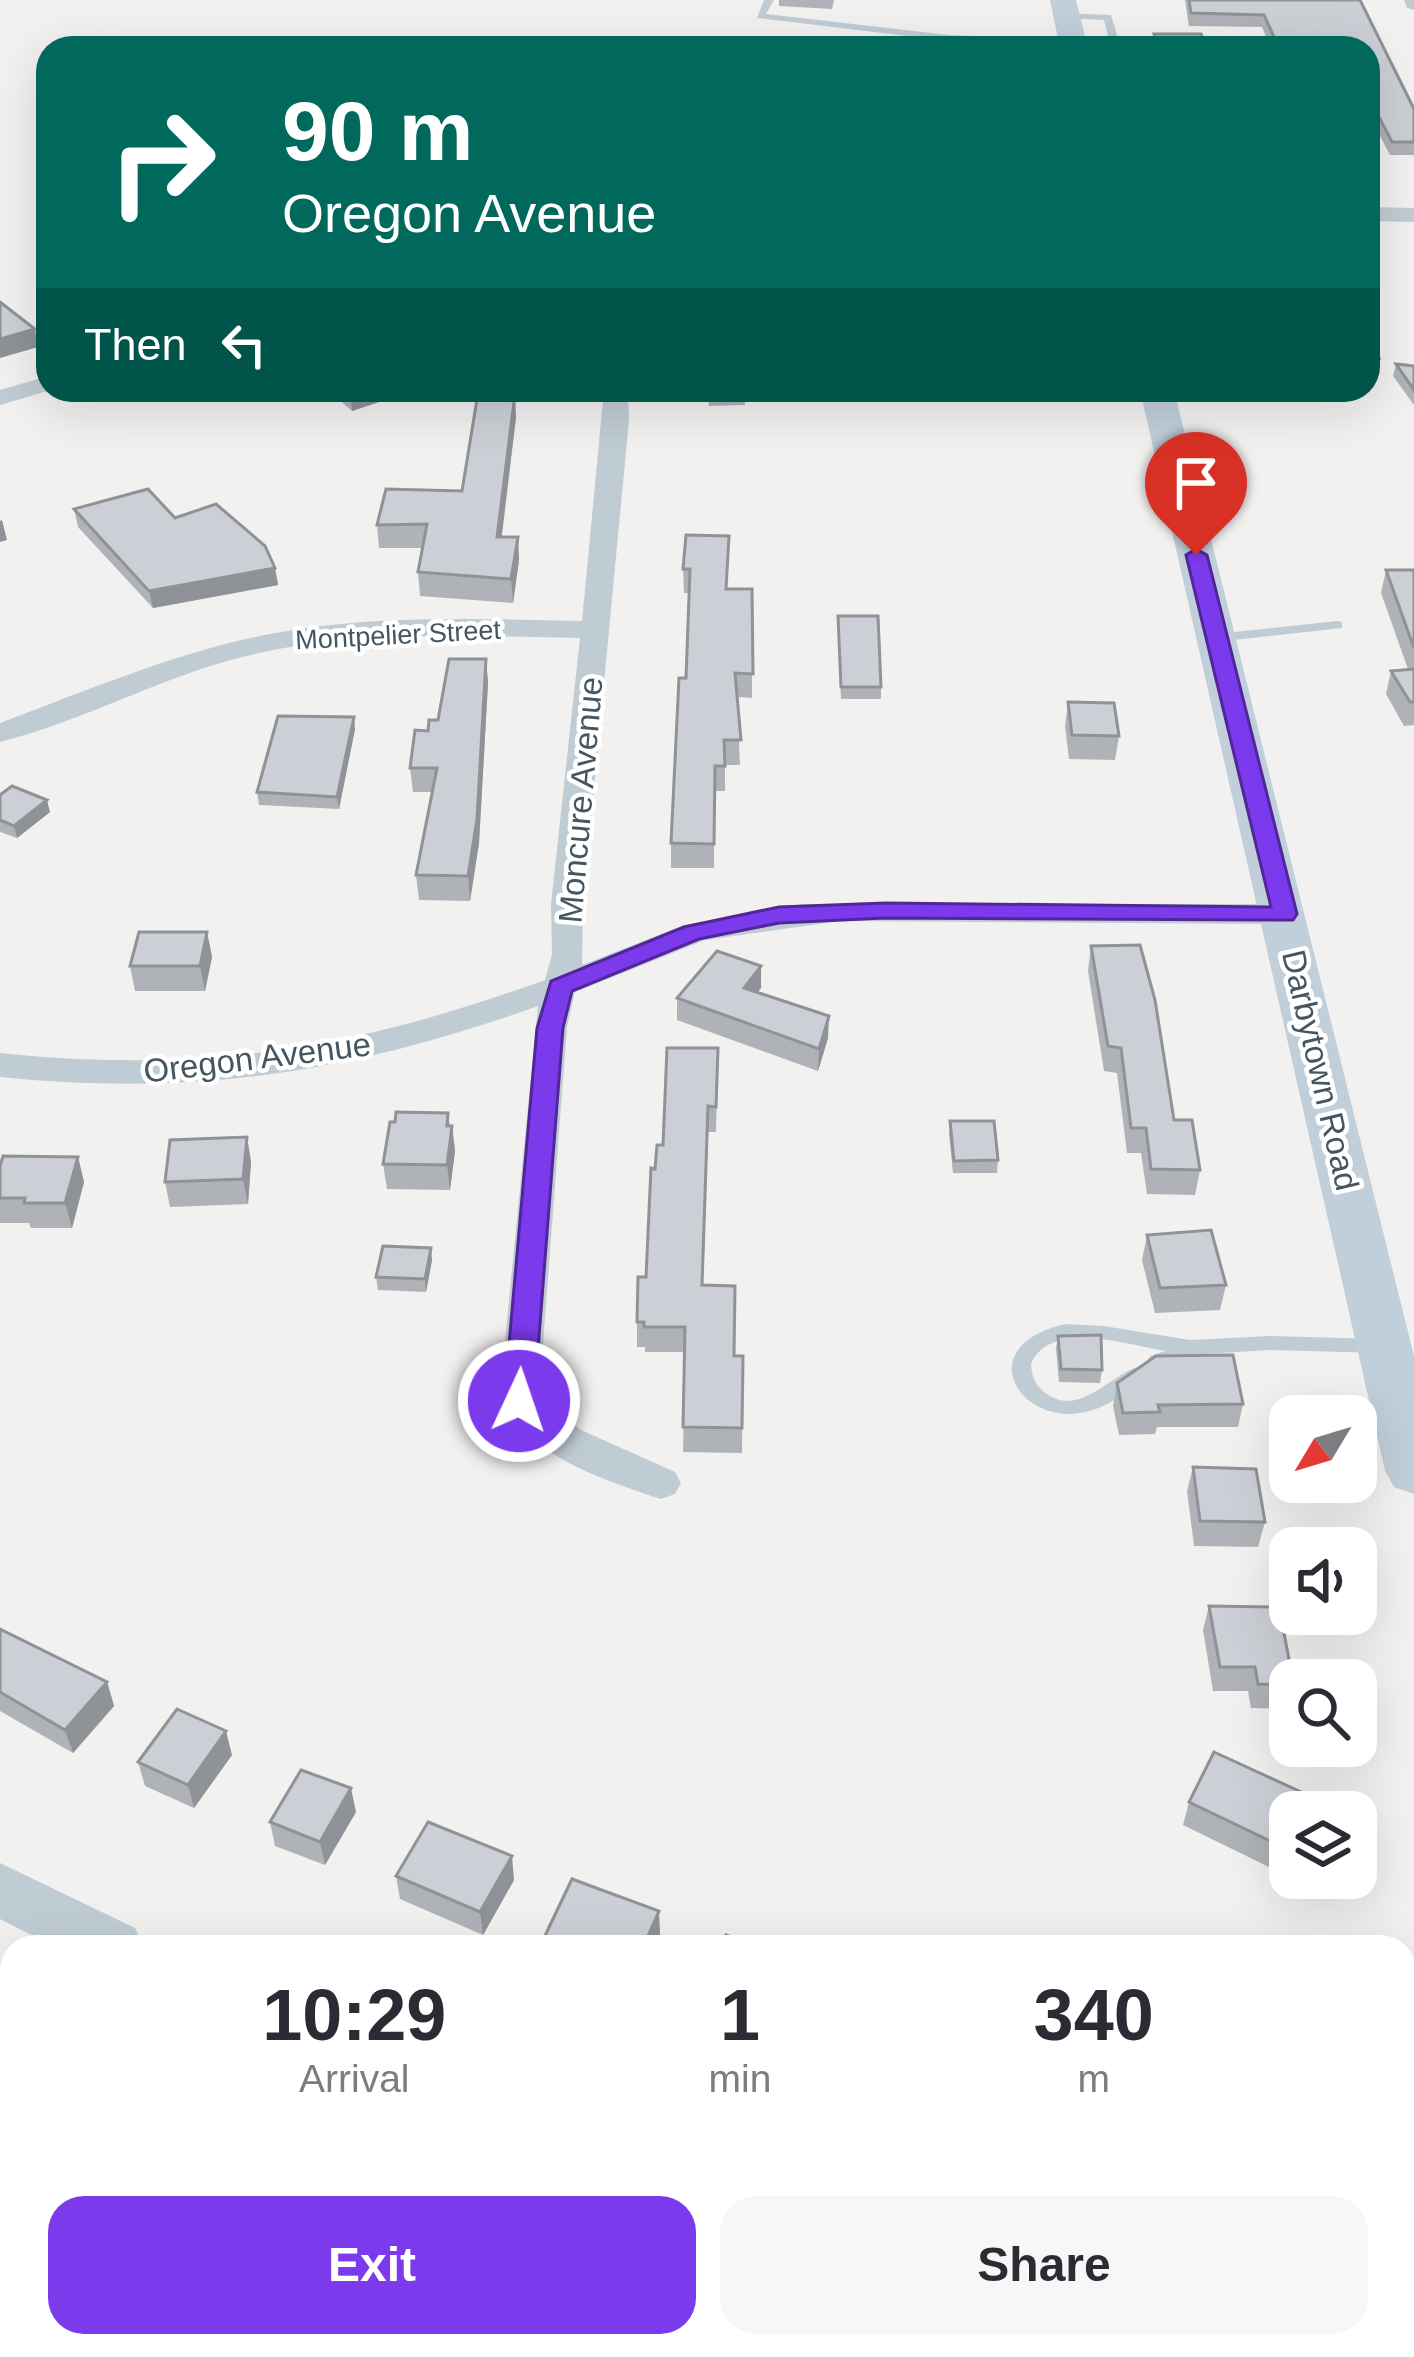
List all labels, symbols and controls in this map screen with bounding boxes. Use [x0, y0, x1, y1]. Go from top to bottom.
icon: right [84, 84, 240, 240]
text: 90 m [282, 84, 473, 178]
text: Oregon Avenue [282, 183, 656, 243]
icon: left [211, 312, 277, 378]
text: Then [84, 319, 187, 370]
pin [1145, 432, 1247, 555]
icon: arrive [1163, 450, 1229, 516]
street label: Montpelier Street [295, 615, 502, 655]
street label: Moncure Avenue [551, 675, 610, 925]
street label: Darbytown Road [1275, 946, 1366, 1194]
street label: Oregon Avenue [141, 1025, 373, 1090]
position arrow [456, 1338, 582, 1464]
north arrow [1269, 1395, 1377, 1503]
map controls [1269, 1395, 1377, 1899]
button: sound [1269, 1527, 1377, 1635]
button: search [1269, 1659, 1377, 1767]
button: layers [1269, 1791, 1377, 1899]
text: 10:29 [262, 1975, 446, 2055]
text: 1 [720, 1975, 760, 2055]
text: 340 [1034, 1975, 1154, 2055]
text: Arrival [299, 2057, 410, 2100]
text: min [709, 2057, 771, 2100]
text: m [1077, 2057, 1110, 2100]
button: Exit [48, 2196, 696, 2334]
button: Share [720, 2196, 1368, 2334]

